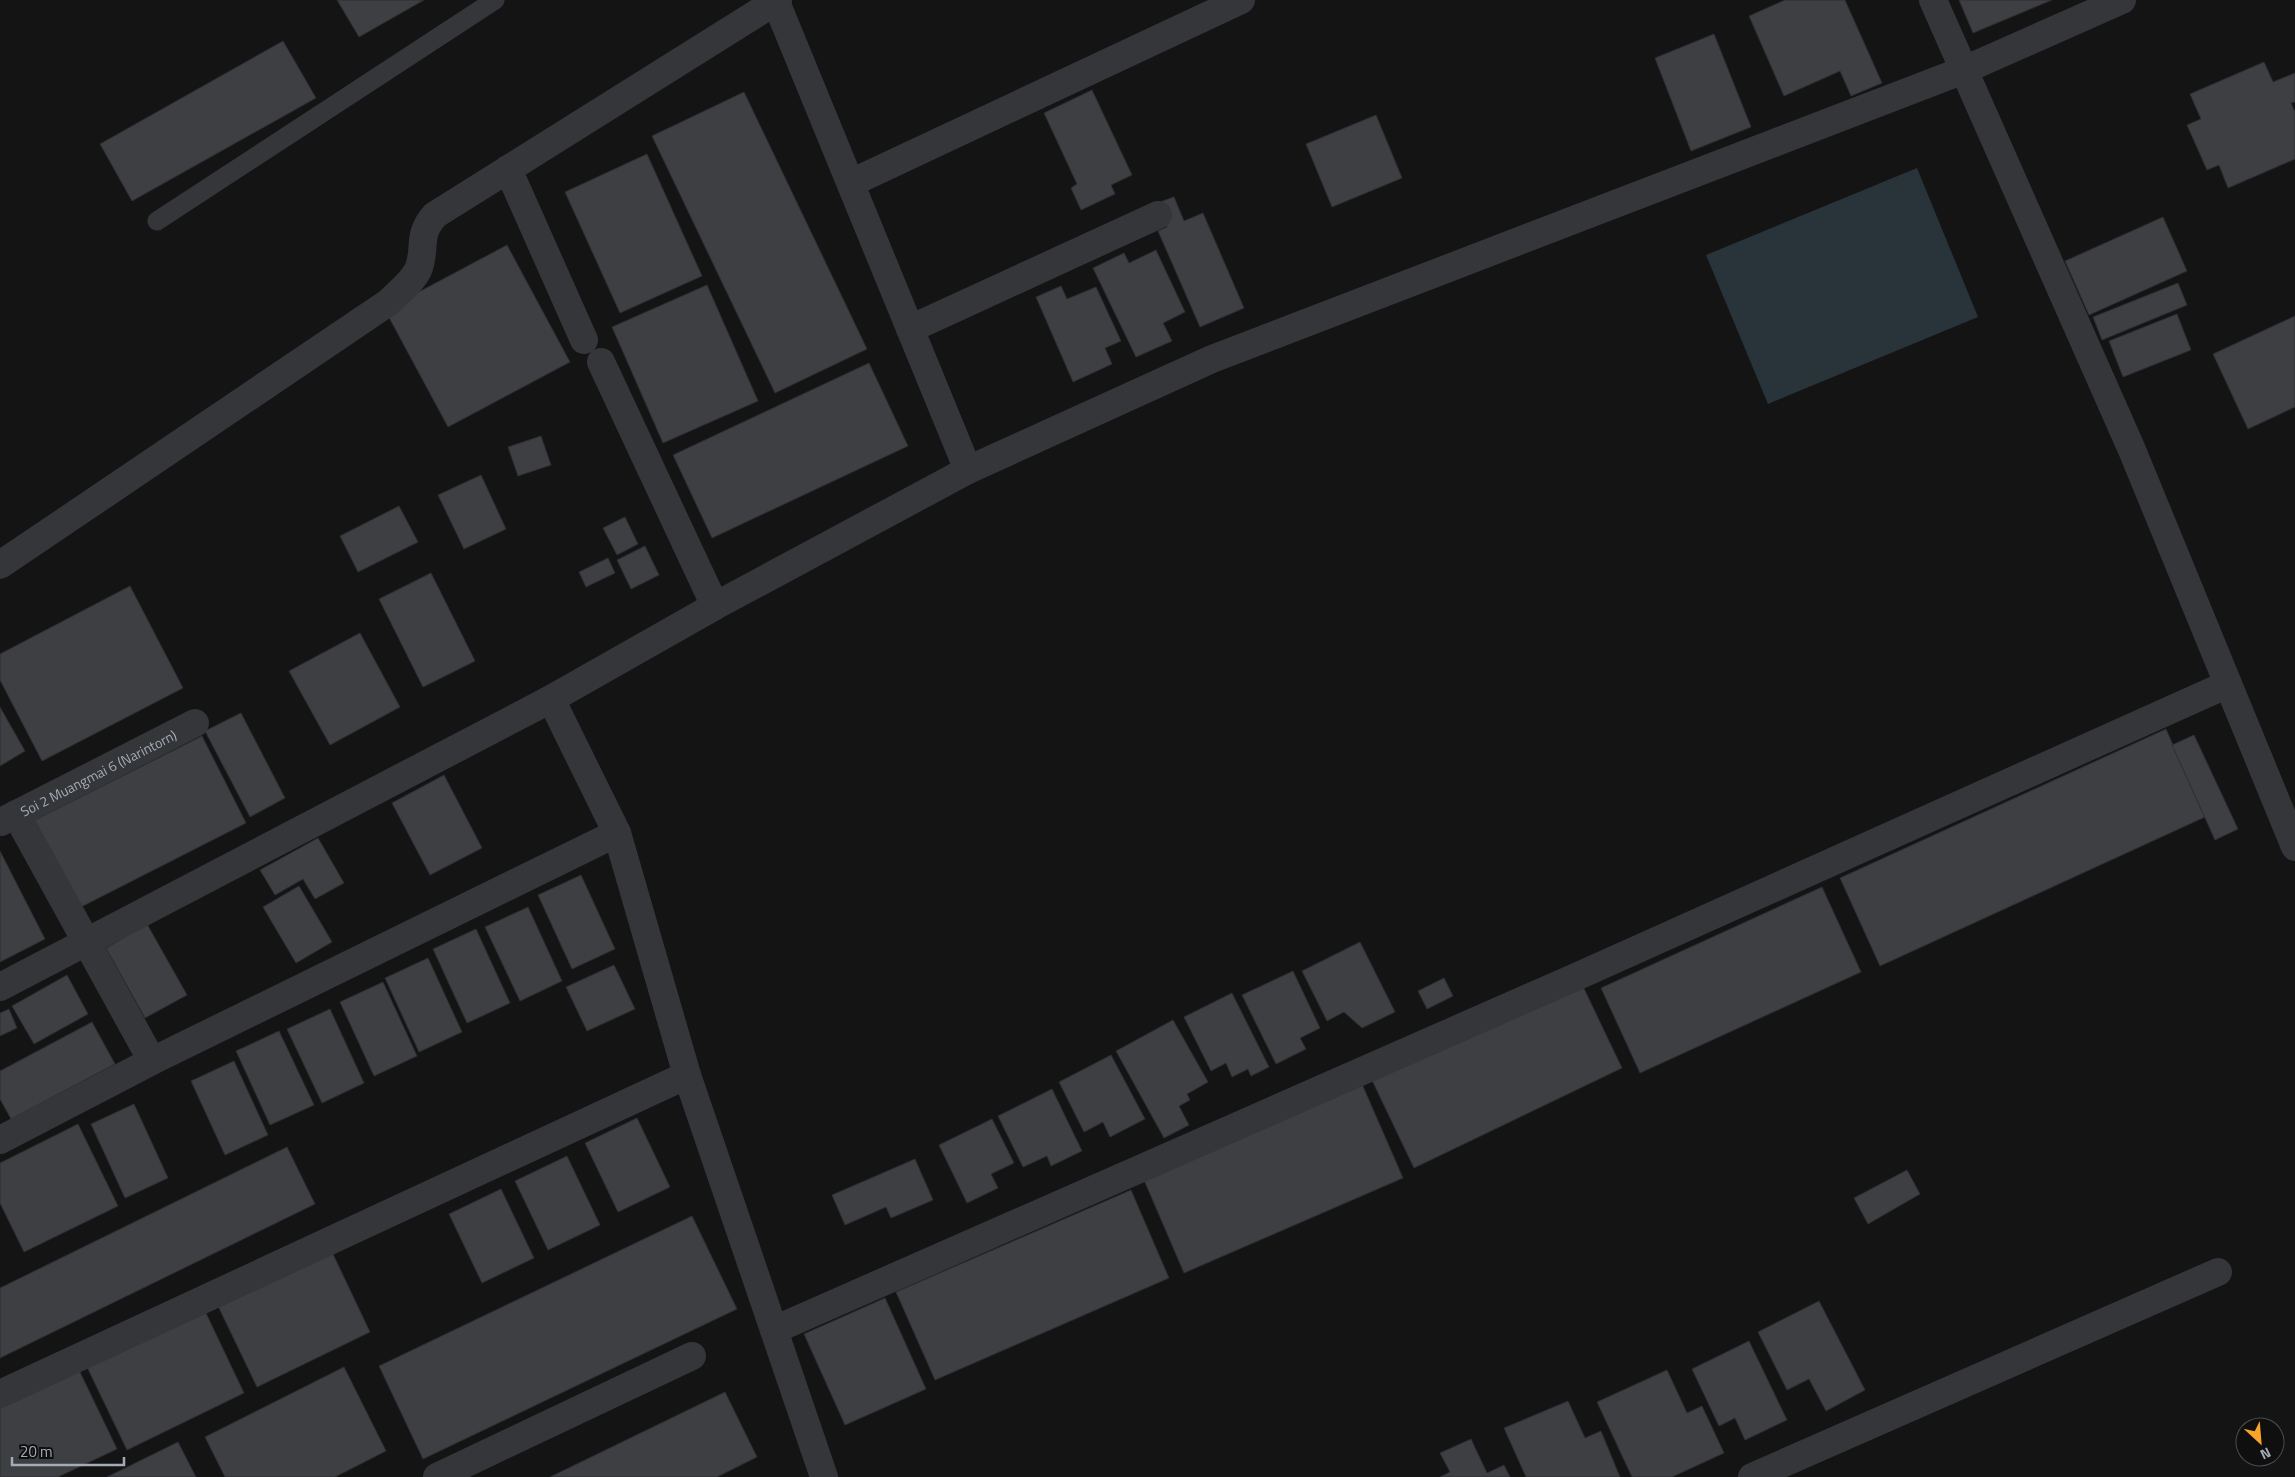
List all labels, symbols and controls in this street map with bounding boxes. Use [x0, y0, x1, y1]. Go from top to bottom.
street label: Soi 2 Muangmai 6 (Narintorn) [16, 724, 180, 821]
north arrow [2235, 1417, 2285, 1467]
scale bar [12, 1434, 125, 1466]
text: 20 m [20, 1440, 53, 1463]
text: N [2257, 1443, 2275, 1466]

